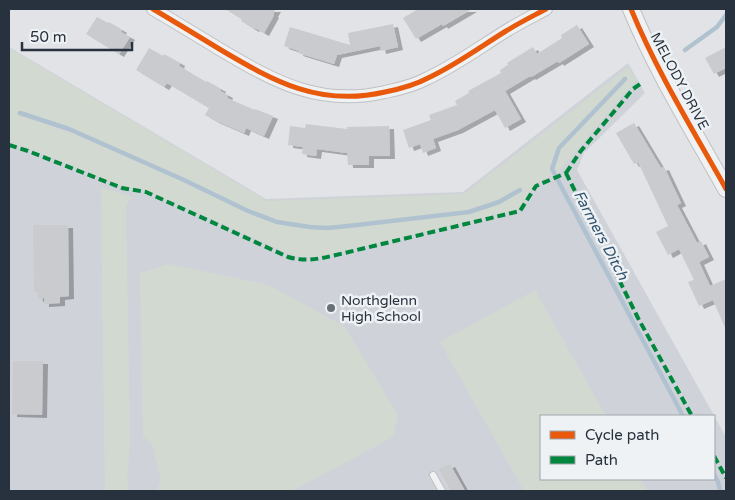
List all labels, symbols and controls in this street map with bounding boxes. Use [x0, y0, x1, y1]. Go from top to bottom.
scale bar [22, 20, 132, 52]
text: 50 m [30, 28, 67, 46]
street label: MELODY DRIVE [647, 30, 712, 133]
water label: Farmers Ditch [570, 187, 633, 284]
place label: Northglenn High School [341, 292, 421, 325]
marker: Northglenn High School [325, 302, 337, 314]
legend [540, 415, 715, 480]
text: Cycle path [585, 426, 659, 444]
text: Path [585, 451, 618, 469]

